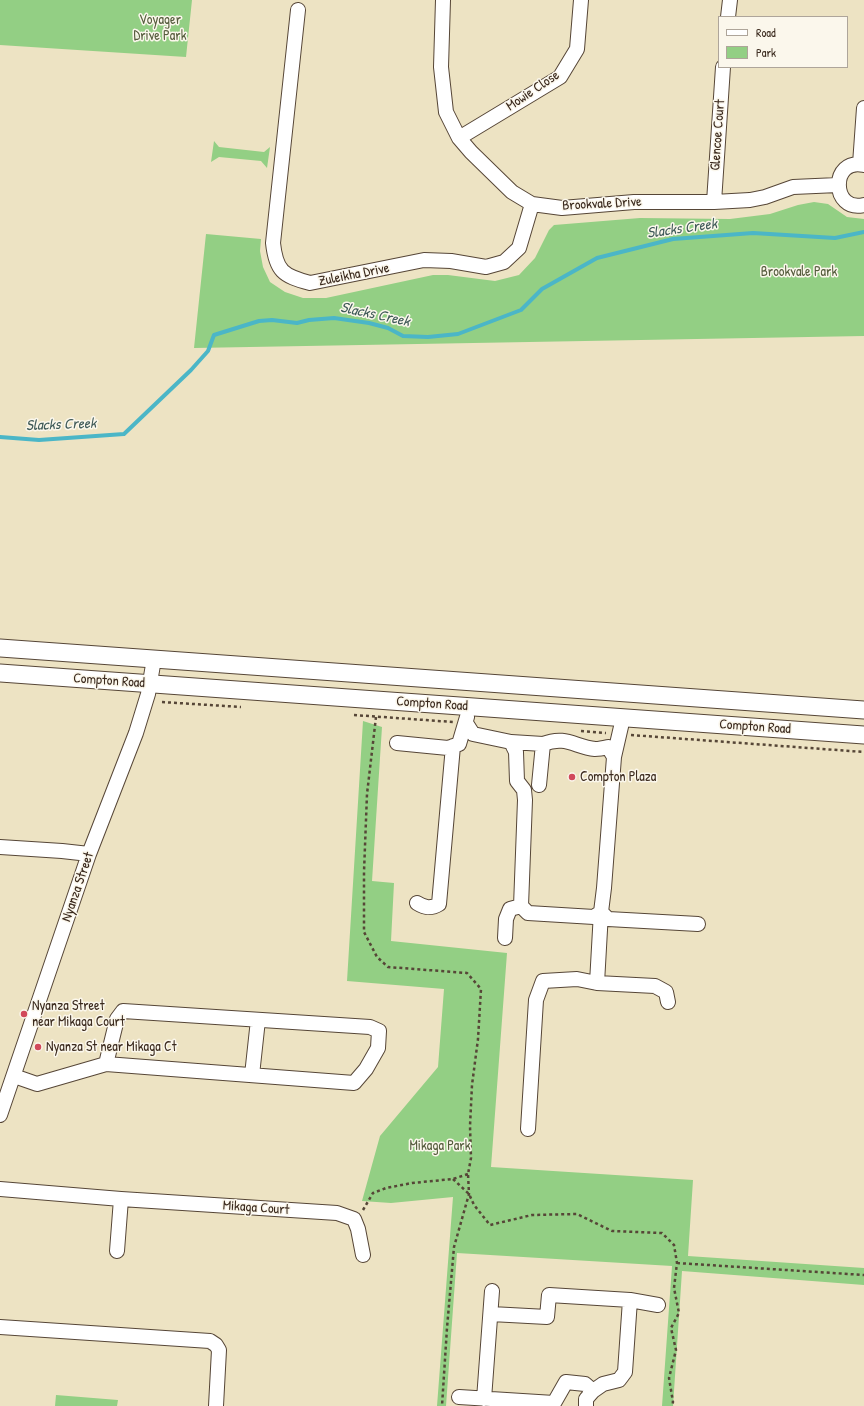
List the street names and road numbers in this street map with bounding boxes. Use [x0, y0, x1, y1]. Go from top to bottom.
street label: Mowie Close [503, 67, 563, 115]
street label: Glencoe Court [707, 99, 729, 171]
street label: Brookvale Drive [562, 194, 642, 214]
street label: Zuleikha Drive [317, 260, 391, 290]
street label: Compton Road [73, 670, 145, 692]
street label: Compton Road [396, 693, 468, 715]
street label: Compton Road [719, 716, 791, 738]
street label: Nyanza Street [58, 850, 98, 924]
street label: Mikaga Court [222, 1197, 290, 1219]

